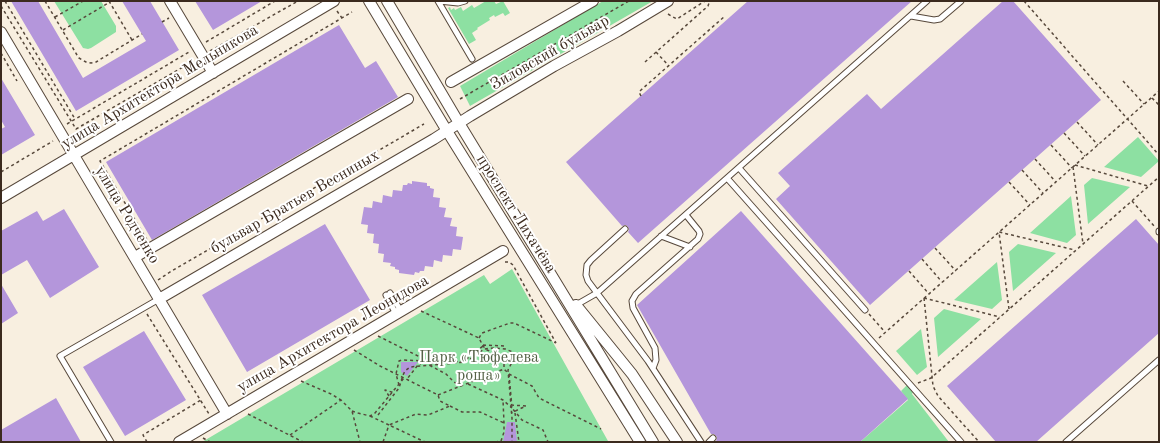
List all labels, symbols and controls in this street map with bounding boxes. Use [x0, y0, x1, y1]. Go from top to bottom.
street label: Зиловский бульвар [487, 11, 613, 95]
street label: улица Архитектора Мельникова [58, 21, 262, 153]
street label: бульвар Братьев Весниных [207, 146, 383, 258]
street label: проспект Лихачёва [472, 151, 560, 277]
street label: улица Родченко [90, 163, 164, 267]
street label: улица Архитектора Леонидова [234, 271, 432, 397]
park label: Парк «Тюфелева роща» [419, 348, 539, 386]

